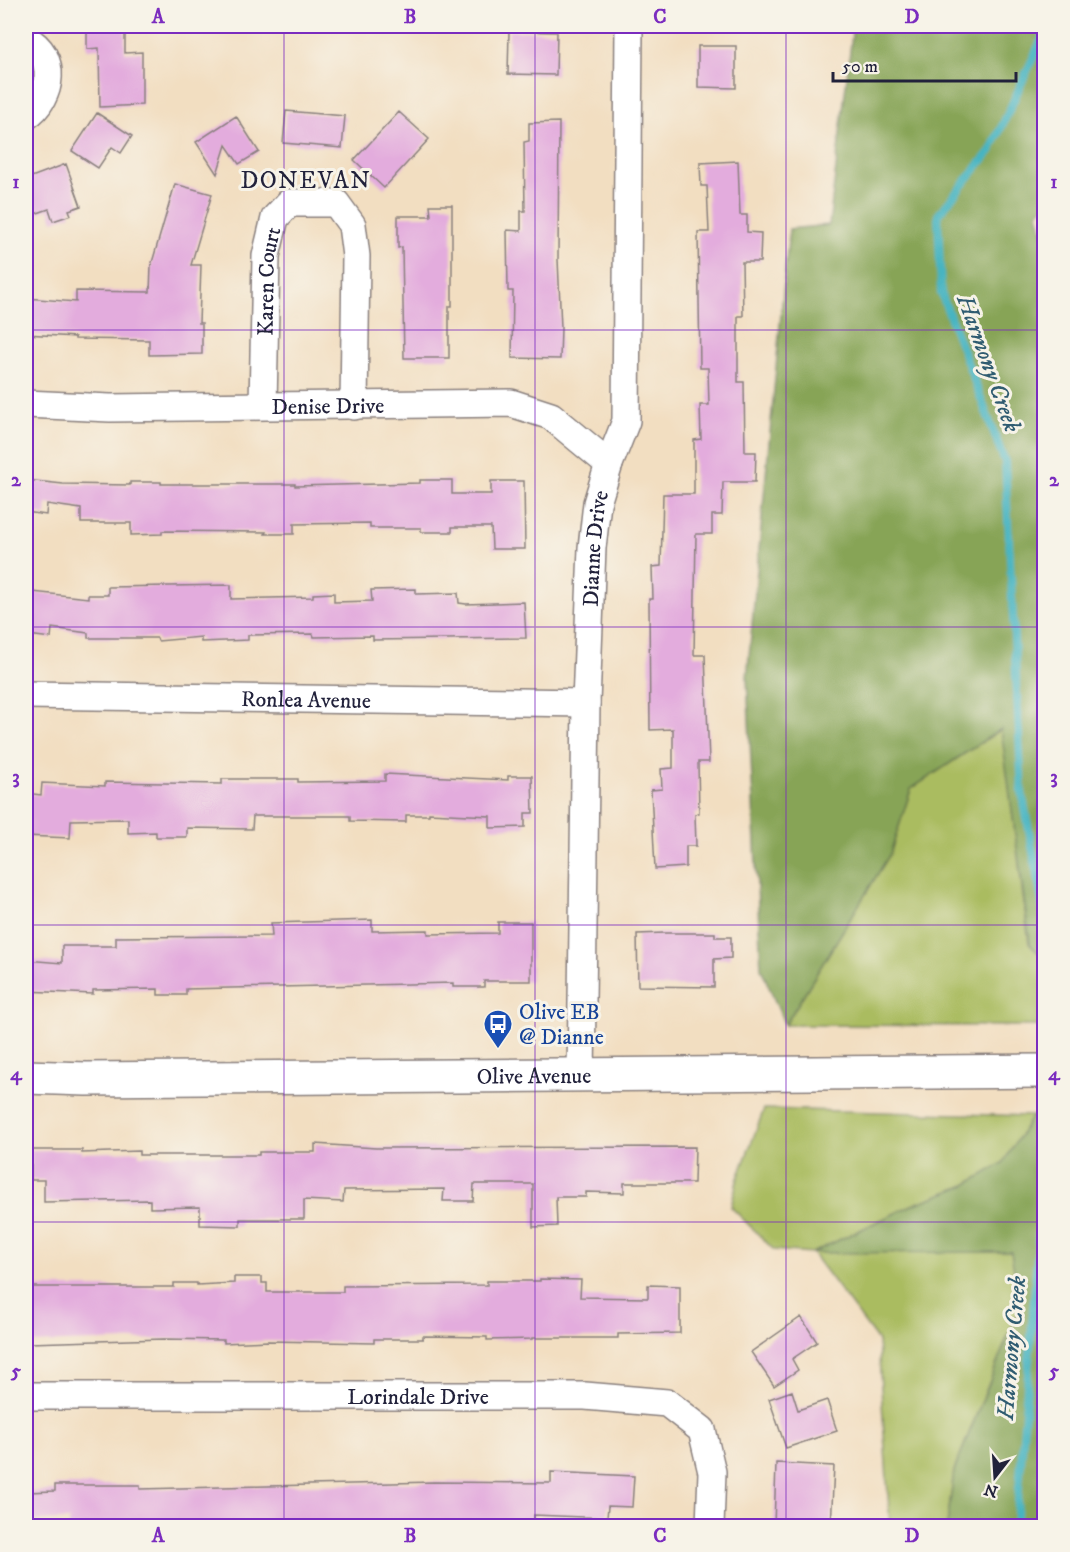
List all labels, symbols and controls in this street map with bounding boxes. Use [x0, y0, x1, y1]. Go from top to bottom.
text: A [151, 5, 166, 30]
text: B [404, 5, 416, 30]
text: C [653, 5, 667, 30]
text: D [905, 5, 920, 30]
scale bar [833, 45, 1016, 83]
text: 50 m [842, 56, 878, 78]
district label: DONEVAN [240, 166, 372, 196]
text: 1 [12, 170, 20, 195]
text: 1 [1050, 170, 1058, 195]
street label: Karen Court [252, 224, 287, 336]
water label: Harmony Creek [949, 289, 1027, 436]
street label: Denise Drive [271, 393, 385, 421]
text: 2 [11, 468, 22, 493]
text: 2 [1049, 468, 1060, 493]
street label: Dianne Drive [578, 487, 615, 607]
street label: Ronlea Avenue [241, 686, 371, 715]
text: 3 [12, 765, 20, 790]
text: 3 [1050, 765, 1058, 790]
place label: Olive EB @ Dianne [519, 999, 604, 1051]
bus stop icon: Olive EB @ Dianne [482, 1008, 514, 1050]
text: 4 [10, 1062, 23, 1087]
text: 4 [1048, 1062, 1061, 1087]
street label: Olive Avenue [477, 1063, 591, 1091]
water label: Harmony Creek [991, 1275, 1033, 1422]
text: 5 [10, 1359, 21, 1384]
text: 5 [1048, 1359, 1059, 1384]
street label: Lorindale Drive [347, 1384, 489, 1411]
north arrow [965, 1447, 1025, 1507]
text: N [982, 1479, 1000, 1502]
text: A [151, 1524, 166, 1549]
text: B [404, 1524, 416, 1549]
text: C [653, 1524, 667, 1549]
text: D [905, 1524, 920, 1549]

